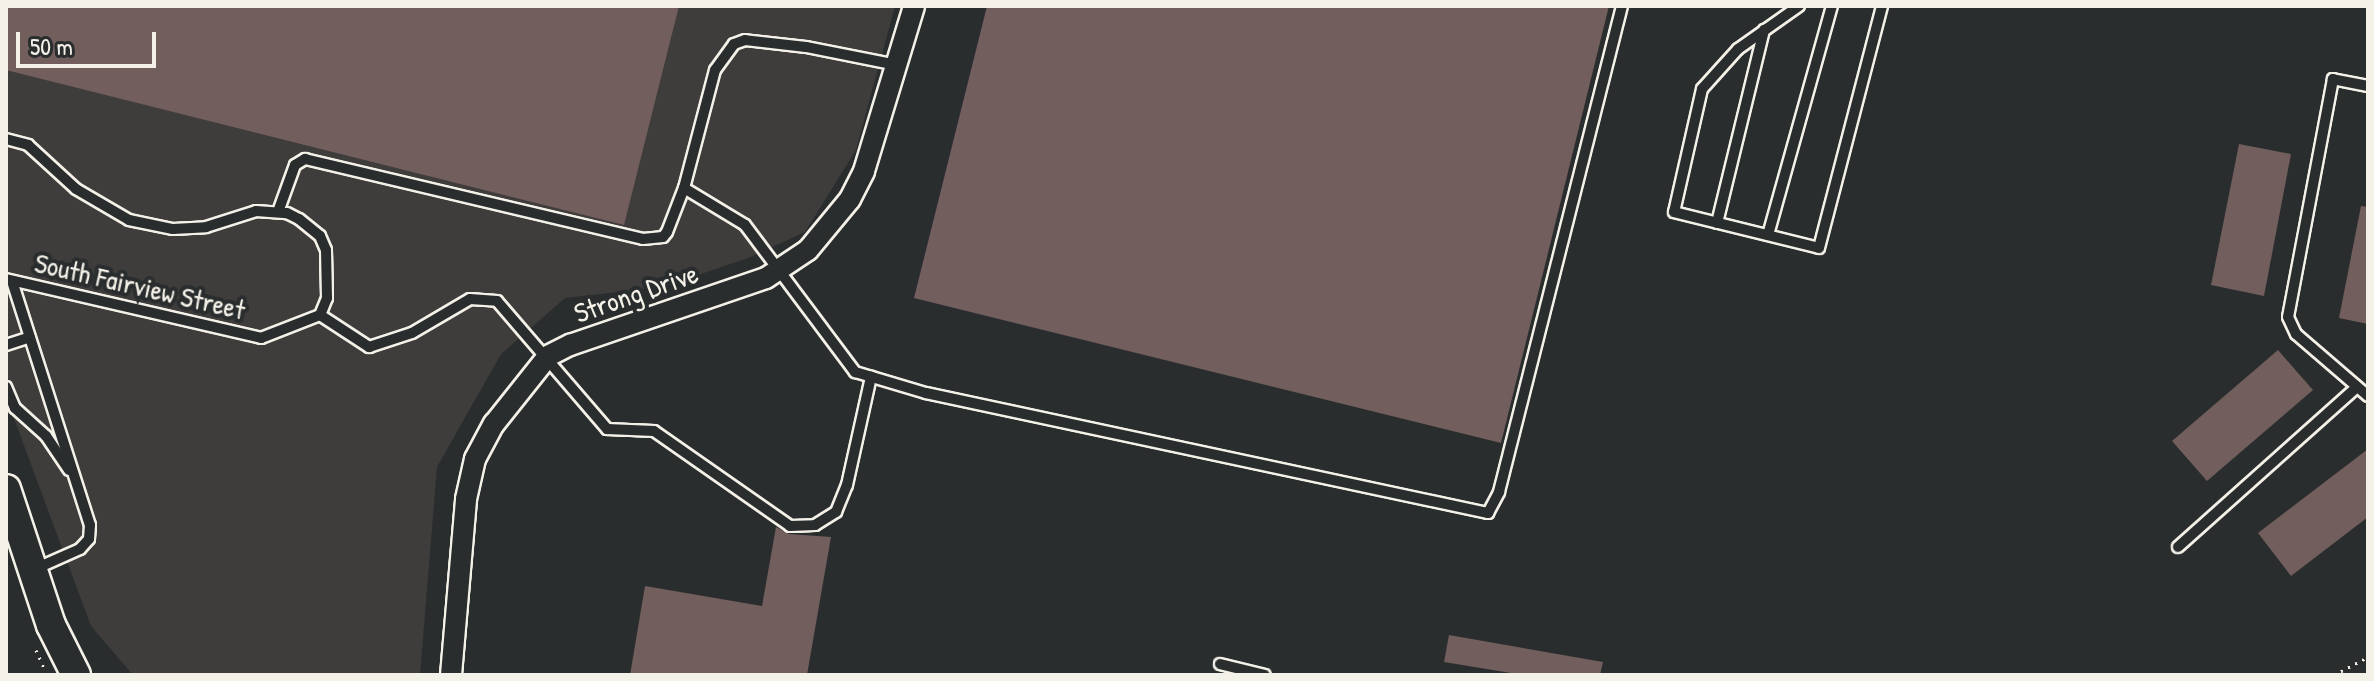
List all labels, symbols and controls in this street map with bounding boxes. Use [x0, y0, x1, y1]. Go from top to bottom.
scale bar [20, 16, 160, 66]
text: 50 m [30, 30, 73, 62]
street label: South Fairview Street [32, 245, 248, 327]
street label: Strong Drive [570, 256, 702, 330]

